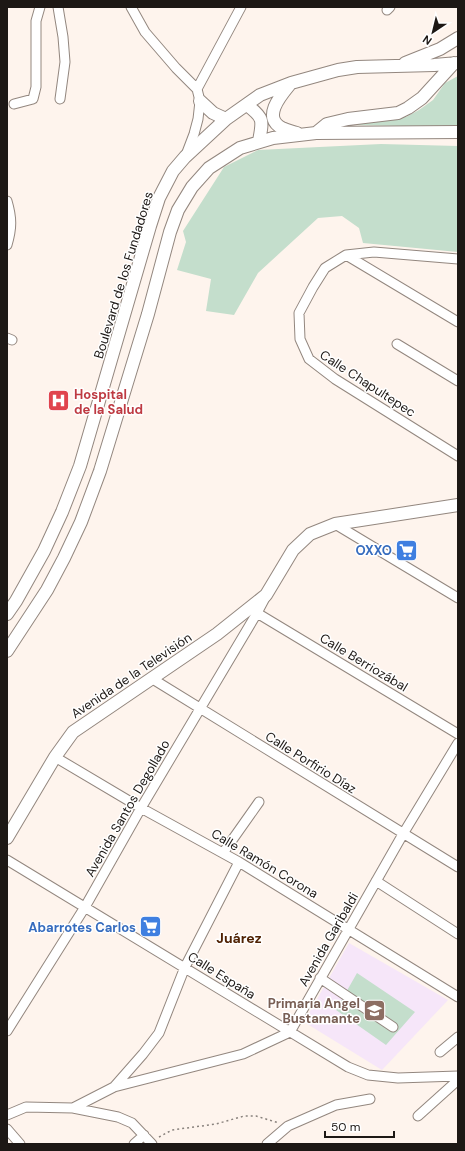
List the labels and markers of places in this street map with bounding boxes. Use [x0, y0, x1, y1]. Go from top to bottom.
place label: Hospital de la Salud [74, 386, 143, 418]
hospital icon: Hospital de la Salud [45, 388, 71, 414]
supermarket icon: OXXO [394, 537, 420, 563]
place label: OXXO [356, 542, 392, 559]
supermarket icon: Abarrotes Carlos [138, 914, 164, 940]
place label: Abarrotes Carlos [28, 919, 136, 936]
place label: Primaria Angel Bustamante [268, 995, 360, 1027]
school or university icon: Primaria Angel Bustamante [362, 997, 388, 1023]

